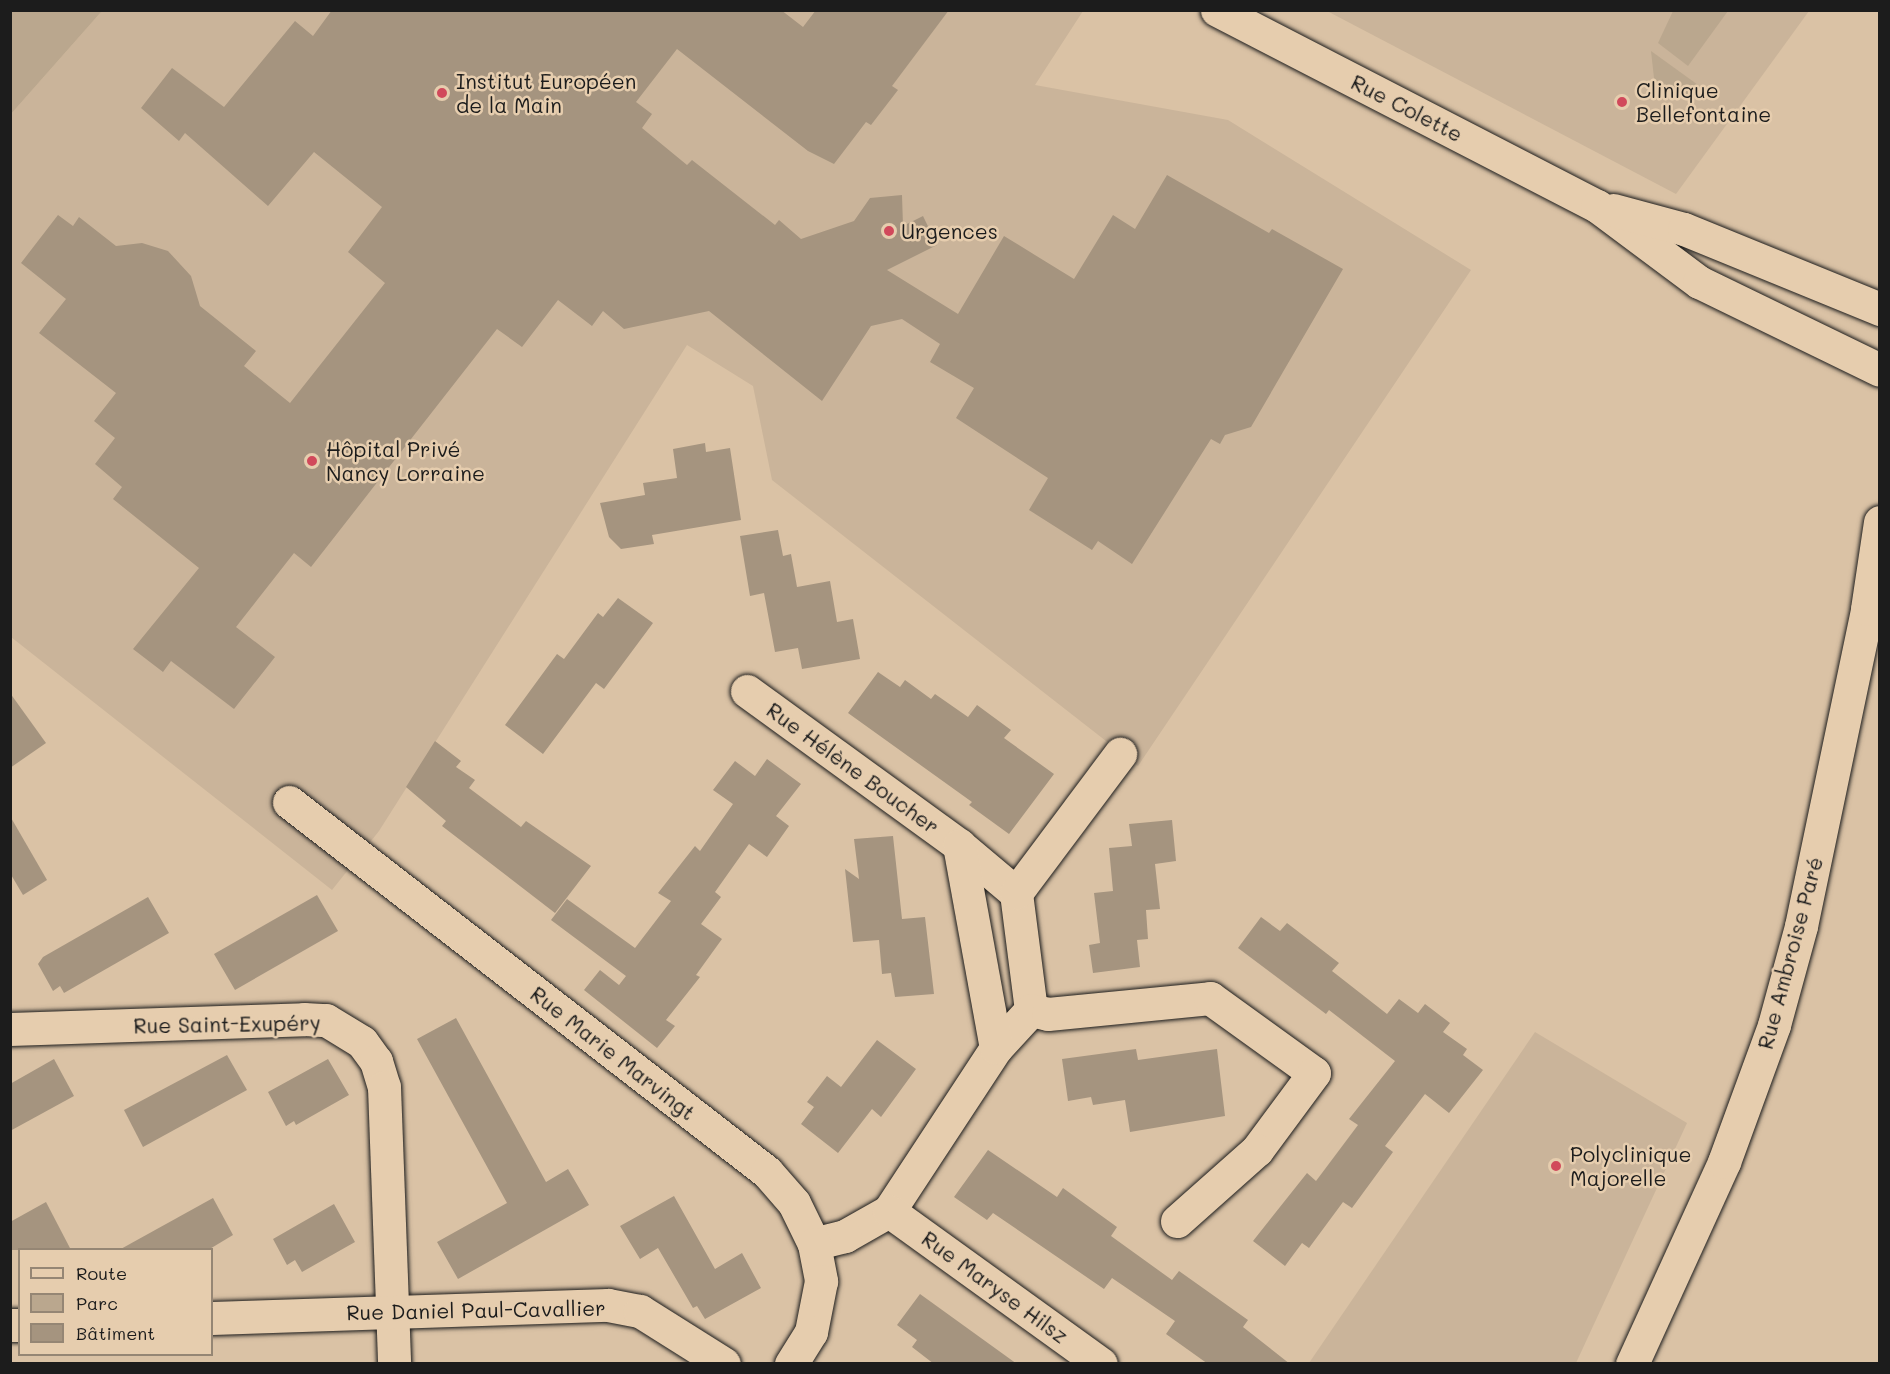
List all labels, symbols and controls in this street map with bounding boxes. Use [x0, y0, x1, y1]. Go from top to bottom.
place label: Institut Européen de la Main [456, 68, 636, 118]
street label: Rue Colette [1347, 69, 1467, 147]
place label: Clinique Bellefontaine [1636, 77, 1771, 127]
marker: Institut Européen de la Main [433, 84, 451, 102]
marker: Clinique Bellefontaine [1613, 93, 1631, 111]
place label: Urgences [901, 218, 998, 244]
marker: Urgences [882, 224, 896, 238]
place label: Hôpital Privé Nancy Lorraine [326, 436, 485, 486]
marker: Hôpital Privé Nancy Lorraine [303, 452, 321, 470]
street label: Rue Hélène Boucher [762, 697, 944, 839]
street label: Rue Ambroise Paré [1752, 854, 1828, 1052]
street label: Rue Marie Marvingt [526, 981, 700, 1125]
street label: Rue Saint-Exupéry [133, 1010, 321, 1038]
place label: Polyclinique Majorelle [1570, 1141, 1692, 1191]
marker: Polyclinique Majorelle [1547, 1157, 1565, 1175]
street label: Rue Maryse Hilsz [917, 1226, 1073, 1348]
legend [18, 1248, 213, 1356]
text: Route [76, 1261, 127, 1285]
text: Parc [76, 1291, 118, 1315]
street label: Rue Daniel Paul-Cavallier [346, 1295, 606, 1325]
text: Bâtiment [76, 1321, 155, 1345]

